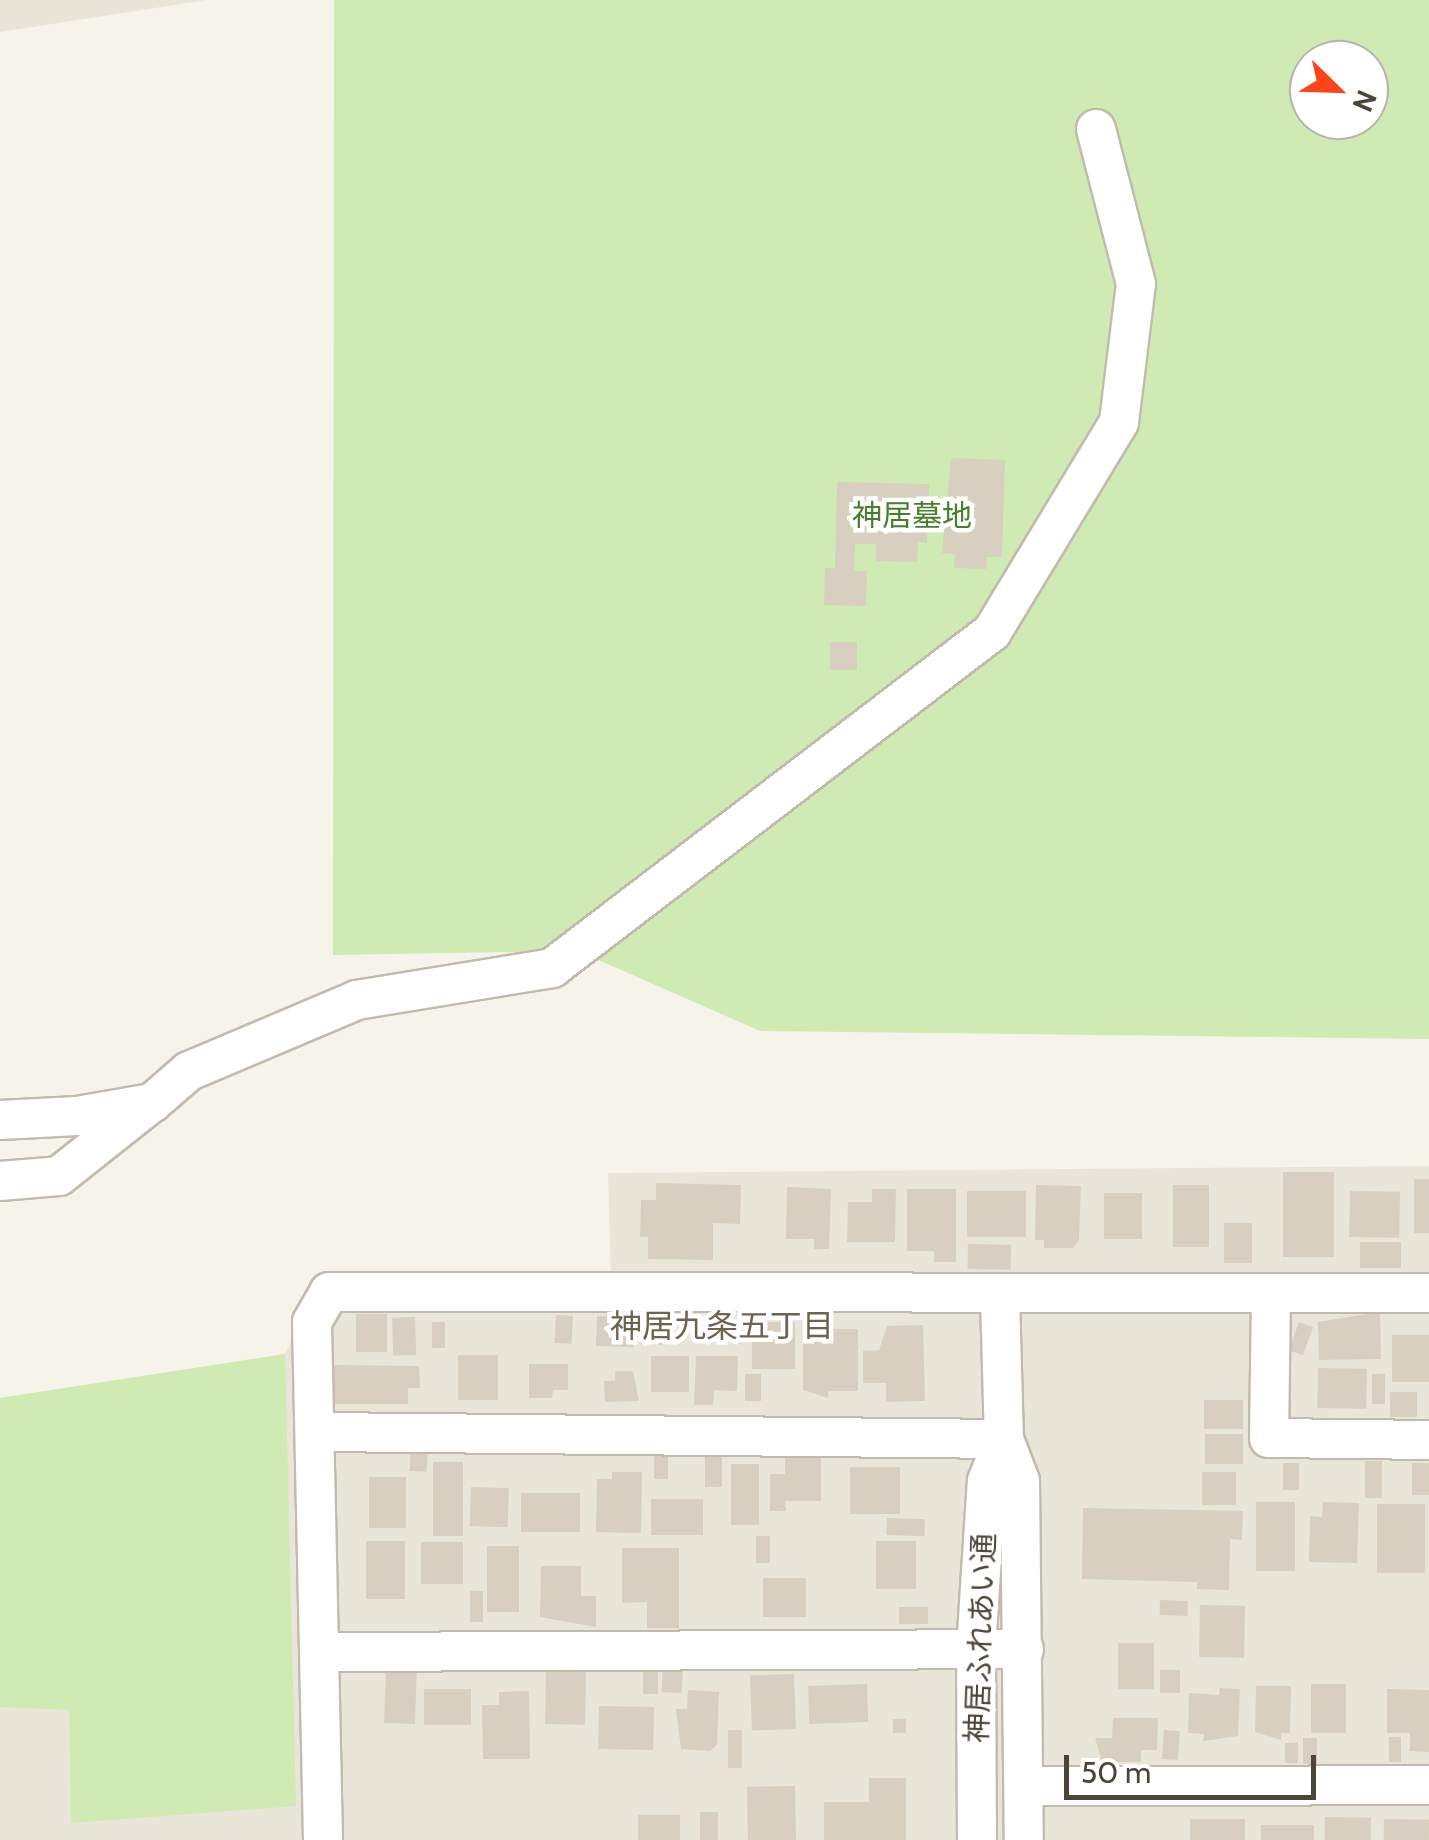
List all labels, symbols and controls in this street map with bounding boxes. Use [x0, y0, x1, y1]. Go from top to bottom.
north arrow [1289, 40, 1389, 140]
text: N [1345, 85, 1384, 117]
park label: 神居墓地 [852, 498, 972, 534]
district label: 神居九条五丁目 [610, 1307, 834, 1345]
street label: 神居ふれあい通 [959, 1532, 1003, 1744]
scale bar [1069, 1735, 1322, 1797]
text: 50 m [1081, 1754, 1151, 1791]

